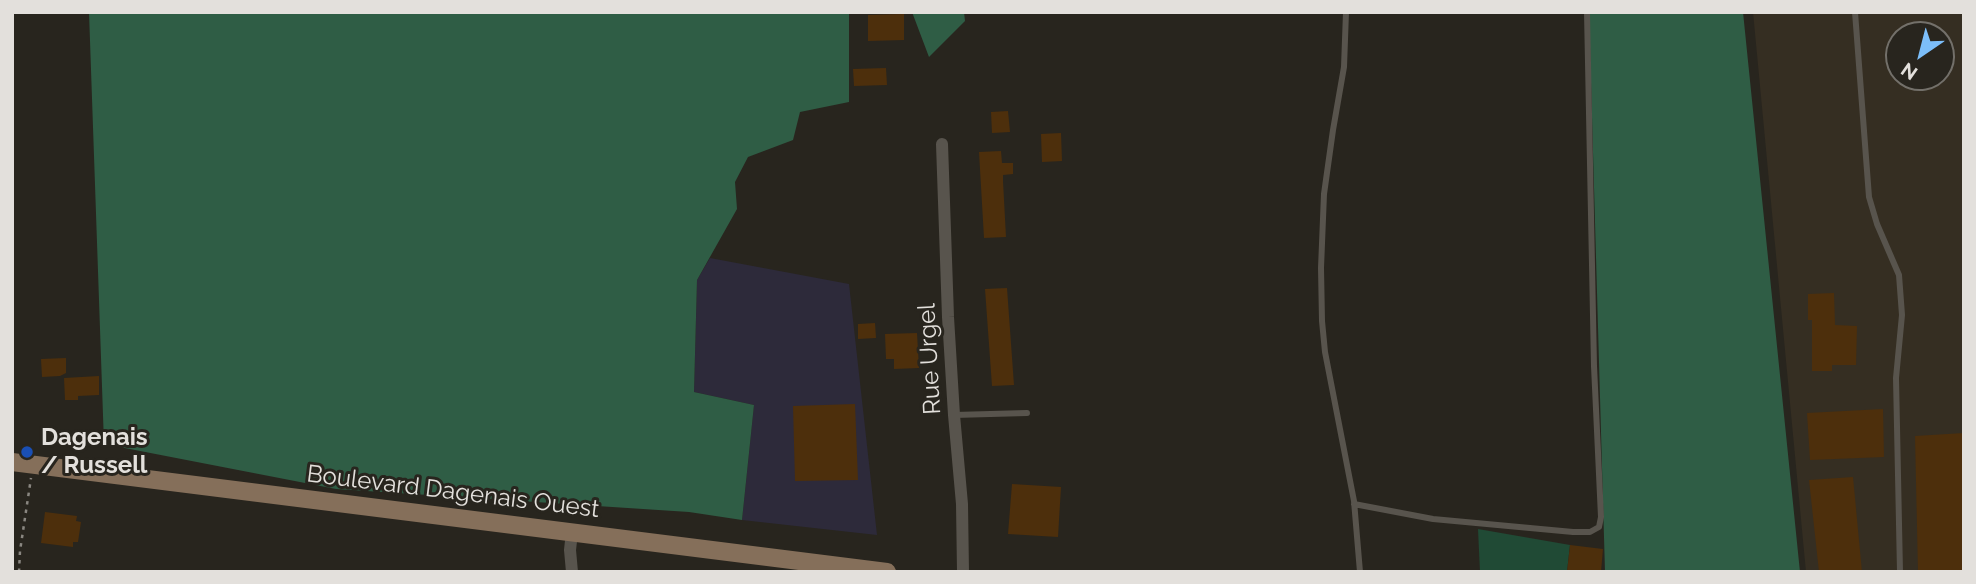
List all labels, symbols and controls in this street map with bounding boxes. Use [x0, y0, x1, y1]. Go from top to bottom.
north arrow [1885, 21, 1955, 91]
text: N [1897, 58, 1921, 85]
street label: Rue Urgel [913, 303, 947, 415]
place label: Dagenais / Russell [41, 424, 148, 480]
marker: Dagenais / Russell [19, 444, 35, 460]
street label: Boulevard Dagenais Ouest [305, 460, 601, 524]

